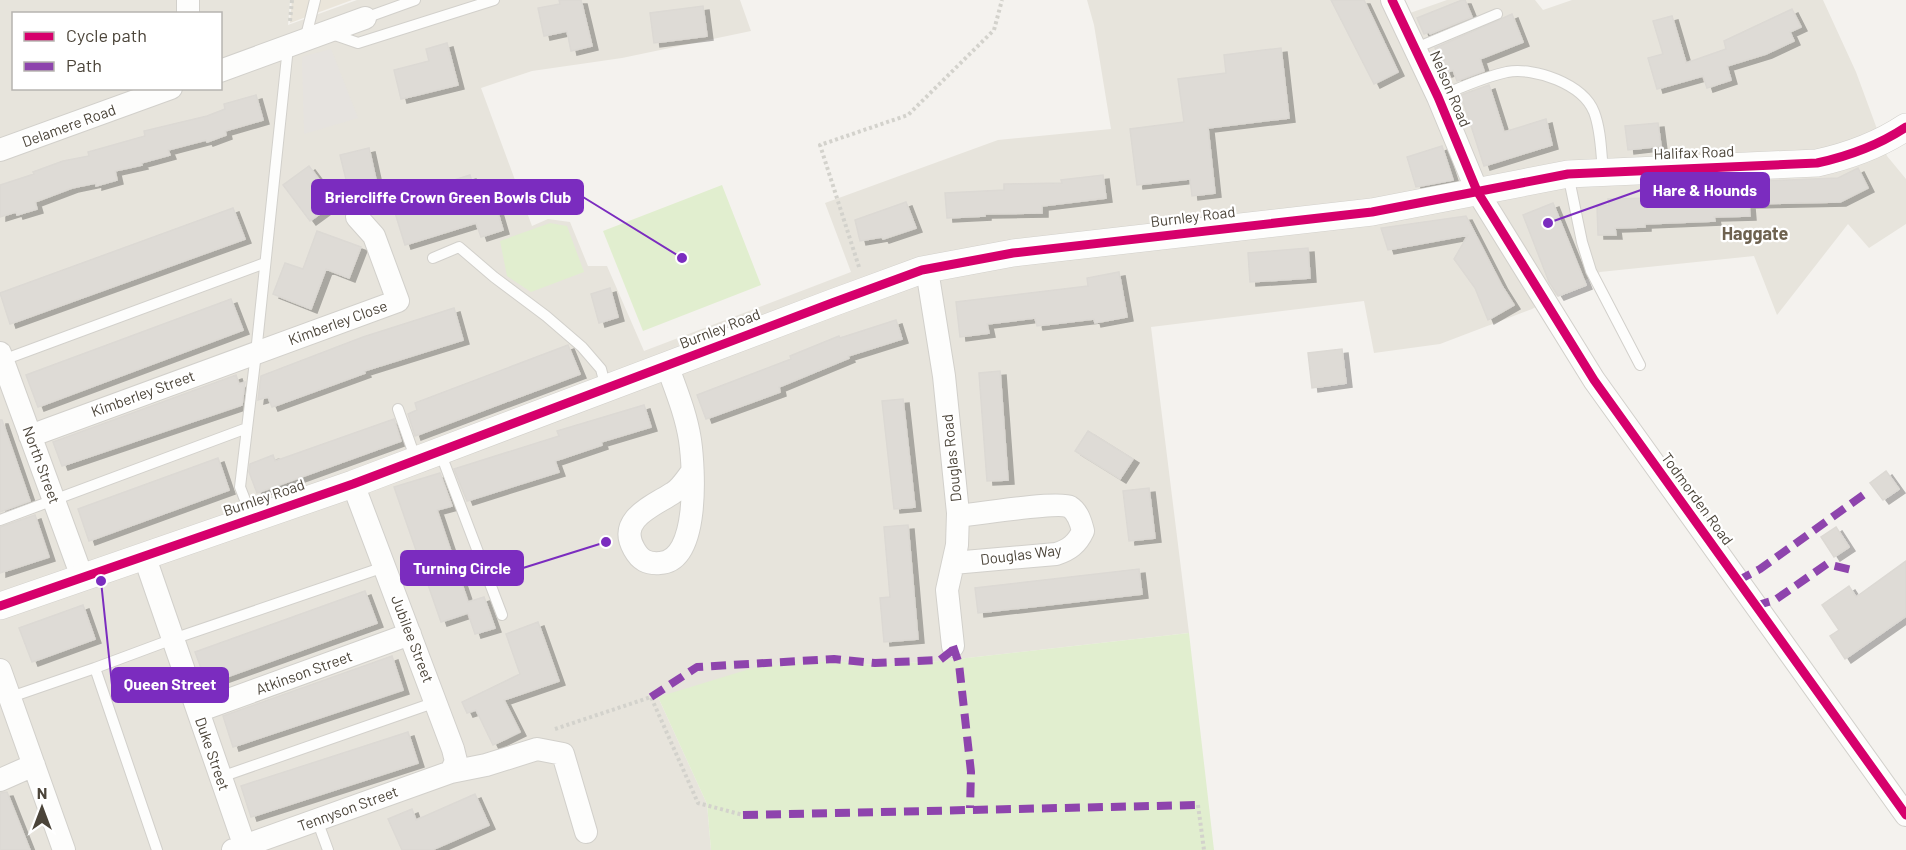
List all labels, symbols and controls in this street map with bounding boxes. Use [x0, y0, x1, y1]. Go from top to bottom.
legend [12, 12, 222, 90]
text: Cycle path [66, 24, 147, 46]
street label: Nelson Road [1427, 48, 1475, 130]
text: Path [66, 54, 102, 76]
street label: Delamere Road [19, 100, 118, 150]
street label: Halifax Road [1653, 142, 1735, 162]
callout: Hare & Hounds [1641, 173, 1769, 207]
callout: Briercliffe Crown Green Bowls Club [312, 180, 583, 214]
text: Hare & Hounds [1653, 180, 1757, 199]
text: Briercliffe Crown Green Bowls Club [325, 187, 571, 206]
street label: Burnley Road [1150, 202, 1236, 230]
district label: Haggate [1722, 222, 1789, 244]
street label: Kimberley Close [286, 296, 390, 348]
street label: Burnley Road [677, 304, 763, 352]
street label: Kimberley Street [88, 366, 197, 420]
street label: Douglas Road [937, 413, 965, 503]
street label: North Street [20, 423, 64, 506]
street label: Todmorden Road [1658, 449, 1737, 548]
street label: Burnley Road [221, 475, 307, 519]
street label: Douglas Way [979, 540, 1063, 568]
callout: Turning Circle [401, 551, 523, 585]
text: Turning Circle [413, 558, 511, 577]
street label: Jubilee Street [388, 592, 438, 685]
street label: Atkinson Street [253, 646, 354, 698]
callout: Queen Street [112, 668, 228, 702]
text: Queen Street [124, 674, 216, 693]
street label: Duke Street [192, 715, 234, 793]
north arrow [12, 778, 72, 838]
street label: Tennyson Street [295, 782, 400, 835]
text: N [37, 783, 47, 802]

